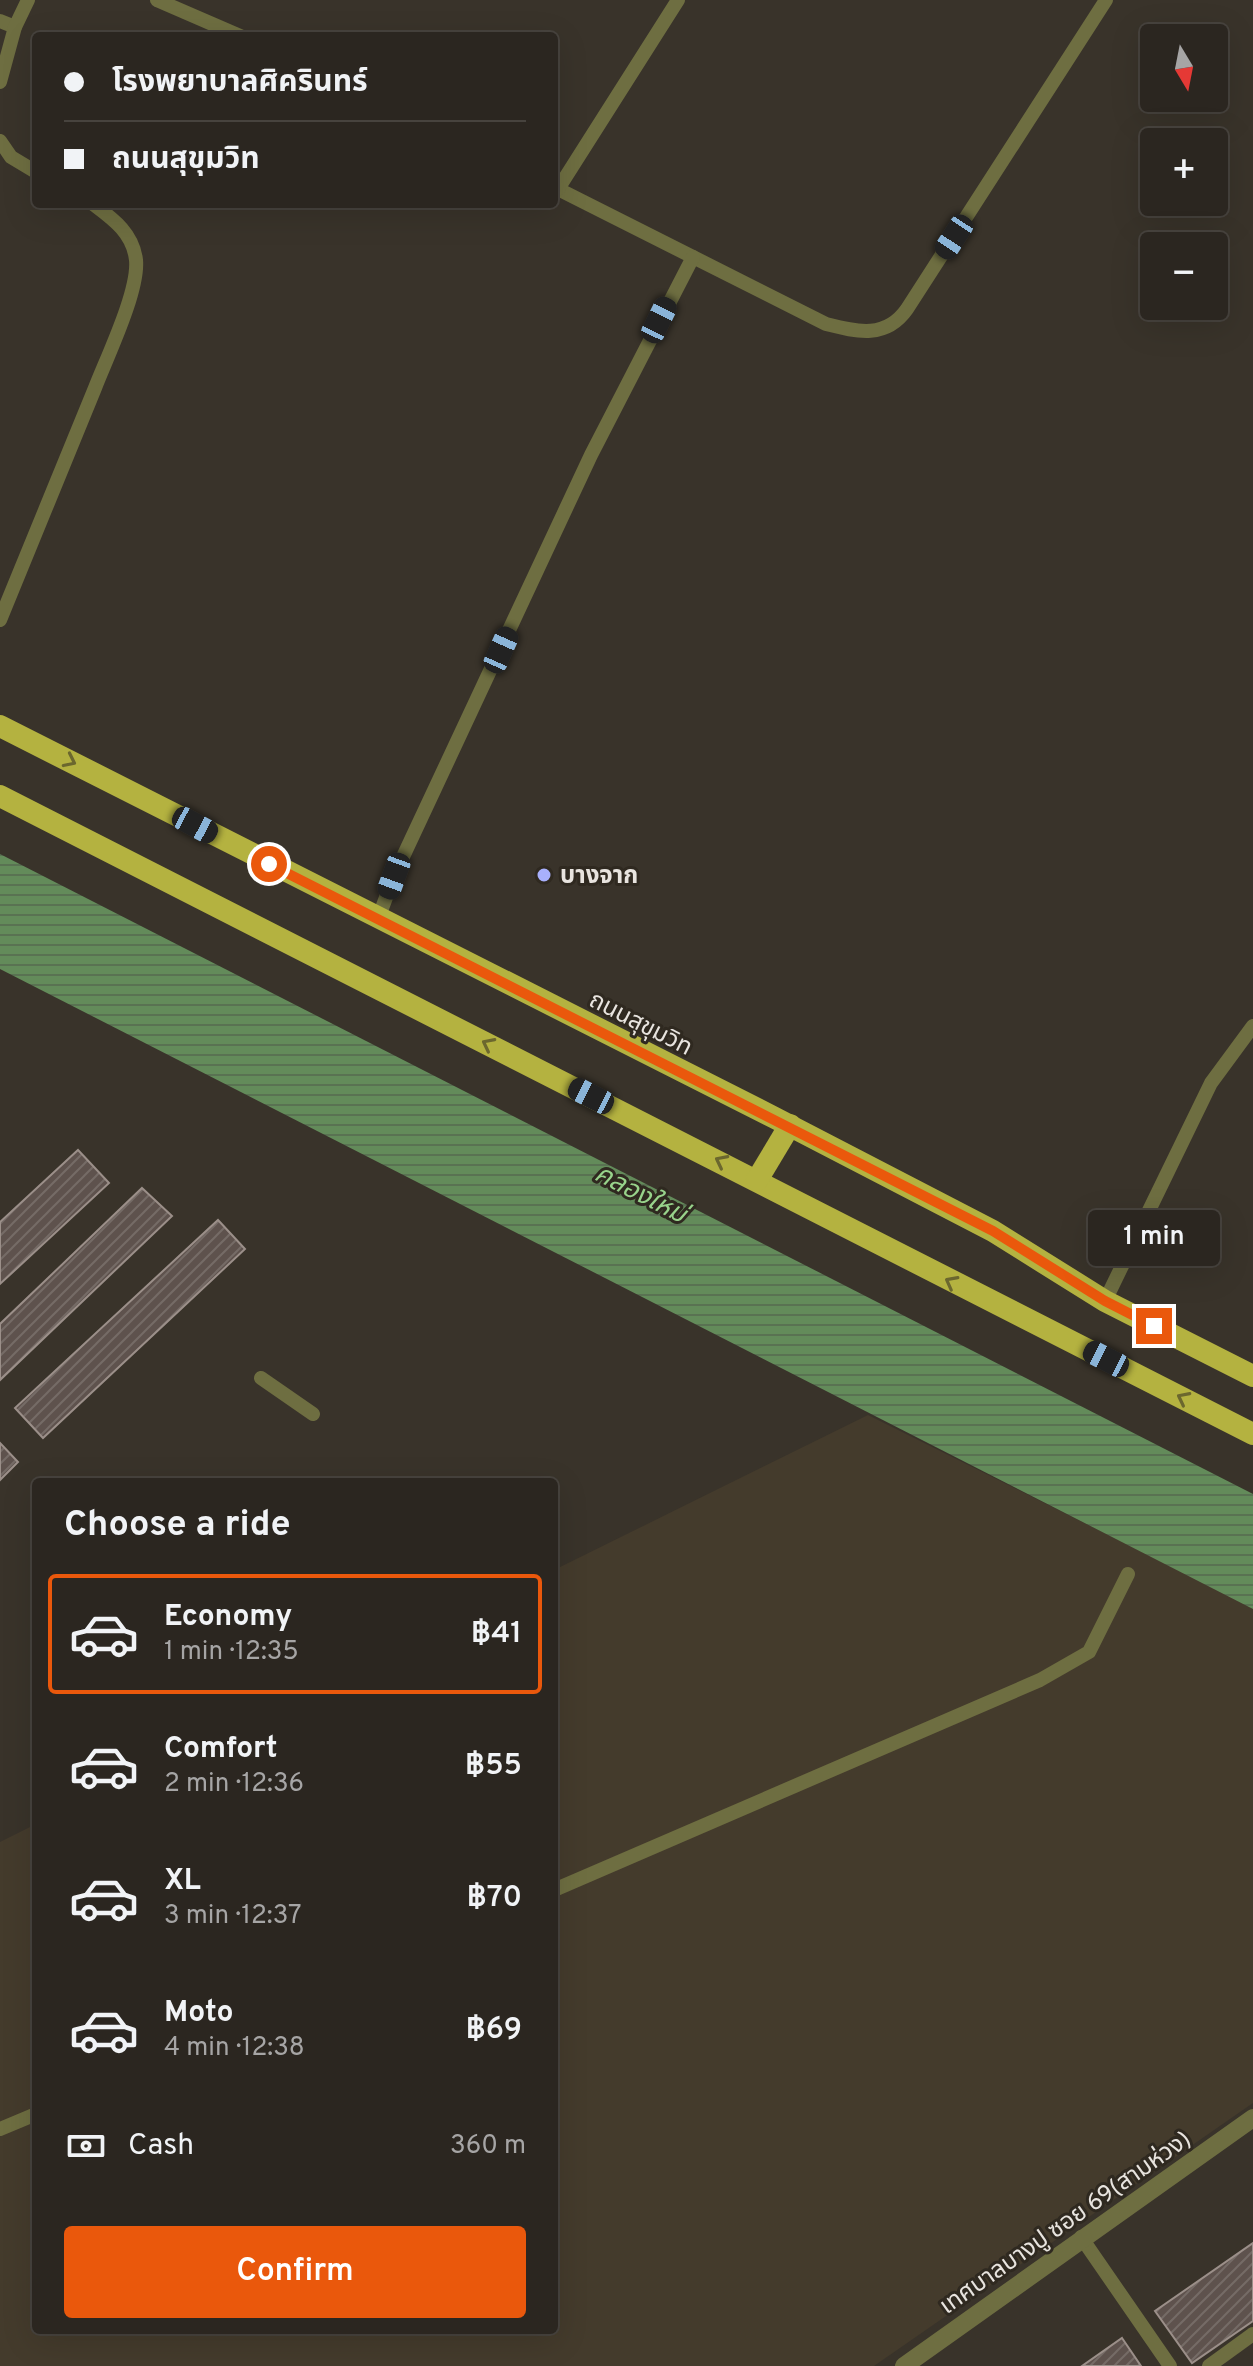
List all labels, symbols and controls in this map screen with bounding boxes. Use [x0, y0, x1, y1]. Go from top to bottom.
north arrow [1140, 24, 1228, 112]
map controls [1140, 24, 1228, 320]
text: โรงพยาบาลศิครินทร์ [112, 65, 368, 102]
button: + [1140, 128, 1228, 216]
text: ถนนสุขุมวิท [112, 142, 259, 179]
car [931, 210, 977, 264]
button: − [1140, 232, 1228, 320]
car [638, 293, 680, 347]
car [480, 623, 522, 677]
one-way arrow [61, 751, 76, 766]
car [168, 803, 222, 847]
route start [251, 846, 287, 882]
car [375, 849, 413, 903]
place label: บางจาก [560, 862, 638, 892]
marker: บางจาก [535, 866, 553, 884]
street label: ถนนสุขุมวิท [583, 986, 697, 1064]
one-way arrow [482, 1039, 497, 1054]
car [564, 1074, 618, 1118]
one-way arrow [714, 1156, 729, 1171]
water label: คลองใหม่ [589, 1158, 695, 1234]
callout: 1 min [1088, 1210, 1220, 1266]
text: 1 min [1123, 1221, 1185, 1254]
one-way arrow [945, 1276, 960, 1291]
route end [1136, 1308, 1172, 1344]
car [1079, 1337, 1133, 1381]
one-way arrow [1177, 1393, 1192, 1408]
text: Choose a ride [64, 1503, 290, 1549]
icon: car [68, 1598, 140, 1670]
text: Economy [164, 1599, 292, 1636]
text: ฿41 [471, 1616, 522, 1653]
text: 1 min · 12:35 [164, 1636, 299, 1669]
icon: car [68, 1730, 140, 1802]
text: Comfort [164, 1731, 277, 1768]
text: ฿55 [465, 1748, 522, 1785]
text: 2 min · 12:36 [164, 1768, 304, 1801]
icon: car [68, 1862, 140, 1934]
text: XL [164, 1863, 201, 1900]
text: ฿70 [466, 1880, 522, 1917]
text: 3 min · 12:37 [164, 1900, 302, 1933]
icon: car [68, 1994, 140, 2066]
text: Moto [164, 1995, 234, 2032]
text: ฿69 [465, 2012, 522, 2049]
text: 4 min · 12:38 [164, 2032, 305, 2065]
icon: cash [64, 2124, 108, 2168]
street label: เทศบาลบางปู ซอย 69(สามห่วง) [934, 2124, 1198, 2322]
text: Cash [128, 2128, 194, 2165]
text: 360 m [450, 2130, 526, 2163]
button: Confirm [64, 2226, 526, 2318]

